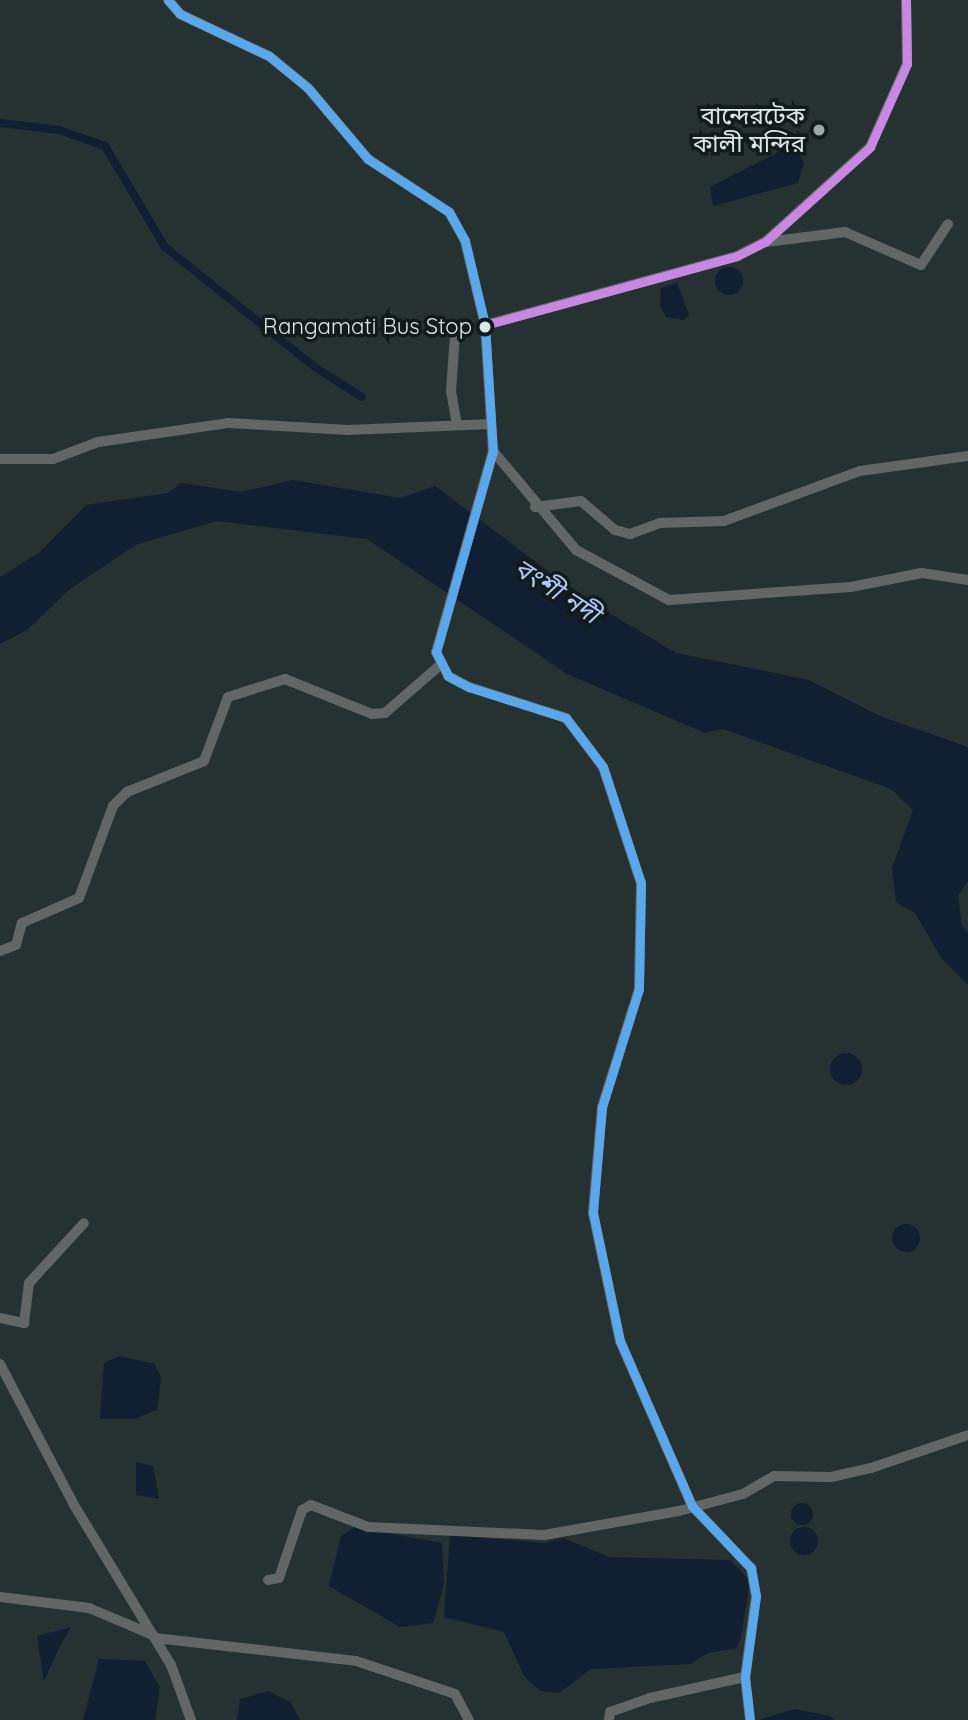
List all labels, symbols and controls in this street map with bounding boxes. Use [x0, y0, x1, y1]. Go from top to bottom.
place label: বান্দেরটেক কালী মন্দির [693, 102, 805, 158]
marker: বান্দেরটেক কালী মন্দির [811, 122, 827, 138]
place label: Rangamati Bus Stop [263, 314, 472, 340]
marker: Rangamati Bus Stop [478, 320, 492, 334]
water label: বংশী নদী [508, 552, 606, 630]

